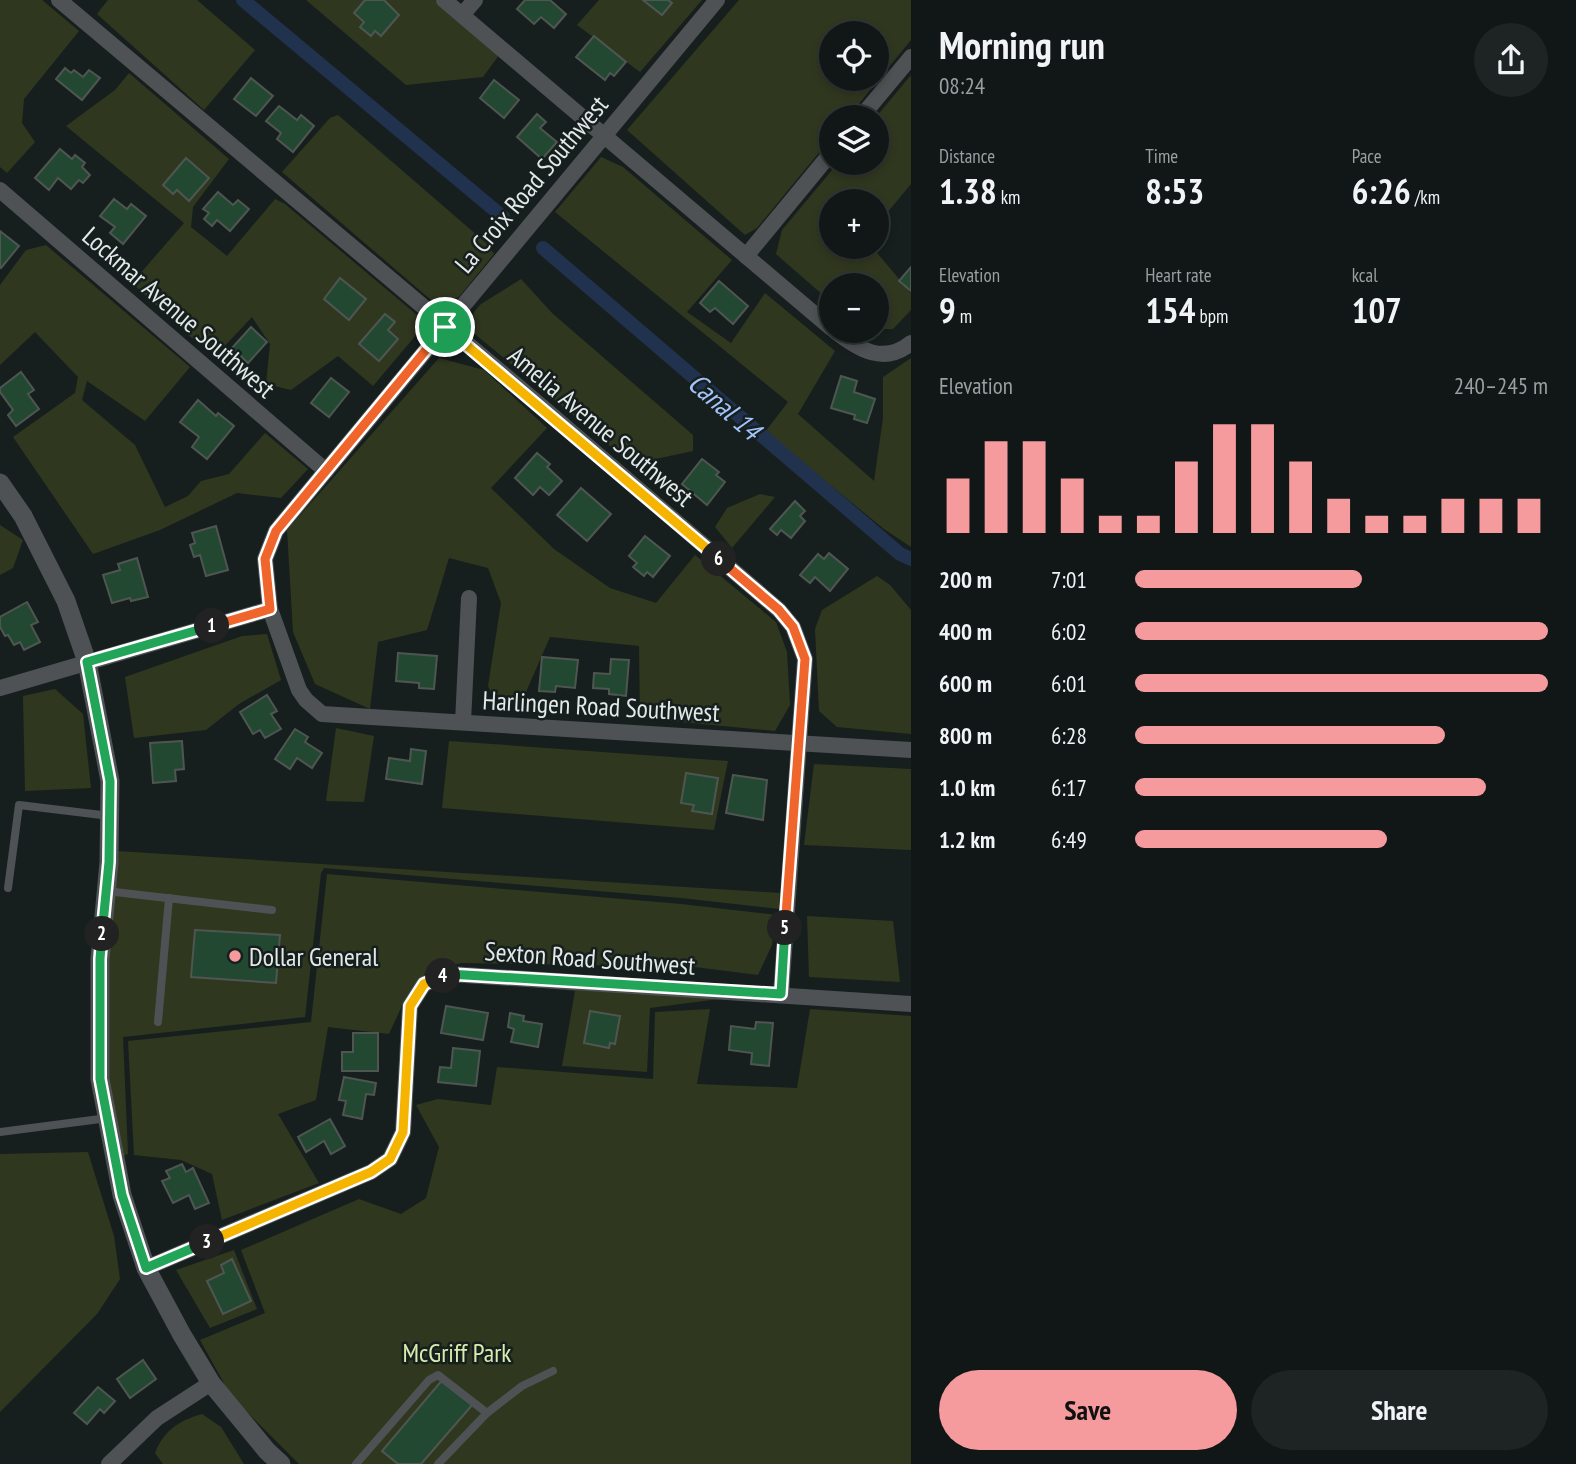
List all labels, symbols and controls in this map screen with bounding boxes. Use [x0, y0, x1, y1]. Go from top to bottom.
text: Morning run [939, 20, 1105, 69]
map controls [819, 21, 889, 343]
button: locate [819, 21, 889, 91]
button: share [1474, 23, 1548, 97]
text: 08:24 [939, 71, 985, 100]
street label: La Croix Road Southwest [447, 89, 615, 279]
button: layers [819, 105, 889, 175]
text: Distance [939, 144, 995, 168]
text: Time [1145, 144, 1178, 168]
text: Pace [1352, 144, 1382, 168]
text: 1.38 [939, 168, 997, 214]
text: 8:53 [1145, 168, 1204, 214]
text: 6:26 [1352, 168, 1411, 214]
text: km [997, 185, 1020, 209]
text: /km [1411, 185, 1440, 209]
button: + [819, 189, 889, 259]
street label: Lockmar Avenue Southwest [76, 219, 282, 405]
text: Elevation [939, 263, 1000, 287]
text: Heart rate [1145, 263, 1212, 287]
text: kcal [1352, 263, 1378, 287]
button: − [819, 273, 889, 343]
text: 9 [939, 287, 956, 333]
text: 154 [1145, 287, 1196, 333]
text: 107 [1352, 287, 1402, 333]
pin [415, 297, 475, 357]
text: m [956, 304, 972, 328]
text: bpm [1196, 304, 1228, 328]
icon: arrive [426, 308, 464, 346]
street label: Amelia Avenue Southwest [501, 339, 701, 513]
water label: Canal 14 [681, 364, 771, 449]
text: Elevation [939, 371, 1013, 400]
text: 240–245 m [1454, 371, 1548, 400]
pin: 6 [702, 542, 736, 576]
text: 6 [714, 546, 723, 570]
text: 200 m [939, 565, 992, 594]
text: 7:01 [1051, 565, 1087, 594]
pin: 1 [194, 608, 230, 644]
text: 1 [207, 613, 216, 637]
text: 400 m [939, 617, 992, 646]
text: 6:02 [1051, 617, 1087, 646]
text: 600 m [939, 669, 992, 698]
text: 6:01 [1051, 669, 1087, 698]
street label: Harlingen Road Southwest [482, 683, 720, 729]
text: 800 m [939, 721, 992, 750]
text: 6:28 [1051, 721, 1087, 750]
text: 1.0 km [939, 773, 995, 802]
text: 6:17 [1051, 773, 1087, 802]
text: 1.2 km [939, 825, 995, 854]
text: 6:49 [1051, 825, 1087, 854]
pin: 5 [768, 911, 802, 946]
text: 5 [780, 915, 789, 939]
pin: 2 [84, 916, 119, 951]
text: 2 [97, 921, 106, 945]
street label: Sexton Road Southwest [484, 934, 696, 982]
place label: Dollar General [249, 940, 378, 973]
marker: Dollar General [227, 948, 243, 964]
pin: 4 [426, 958, 460, 993]
text: 4 [438, 963, 447, 987]
pin: 3 [190, 1224, 224, 1260]
text: 3 [202, 1229, 211, 1253]
park label: McGriff Park [403, 1336, 511, 1369]
button: Save [939, 1370, 1237, 1450]
button: Share [1251, 1370, 1548, 1450]

